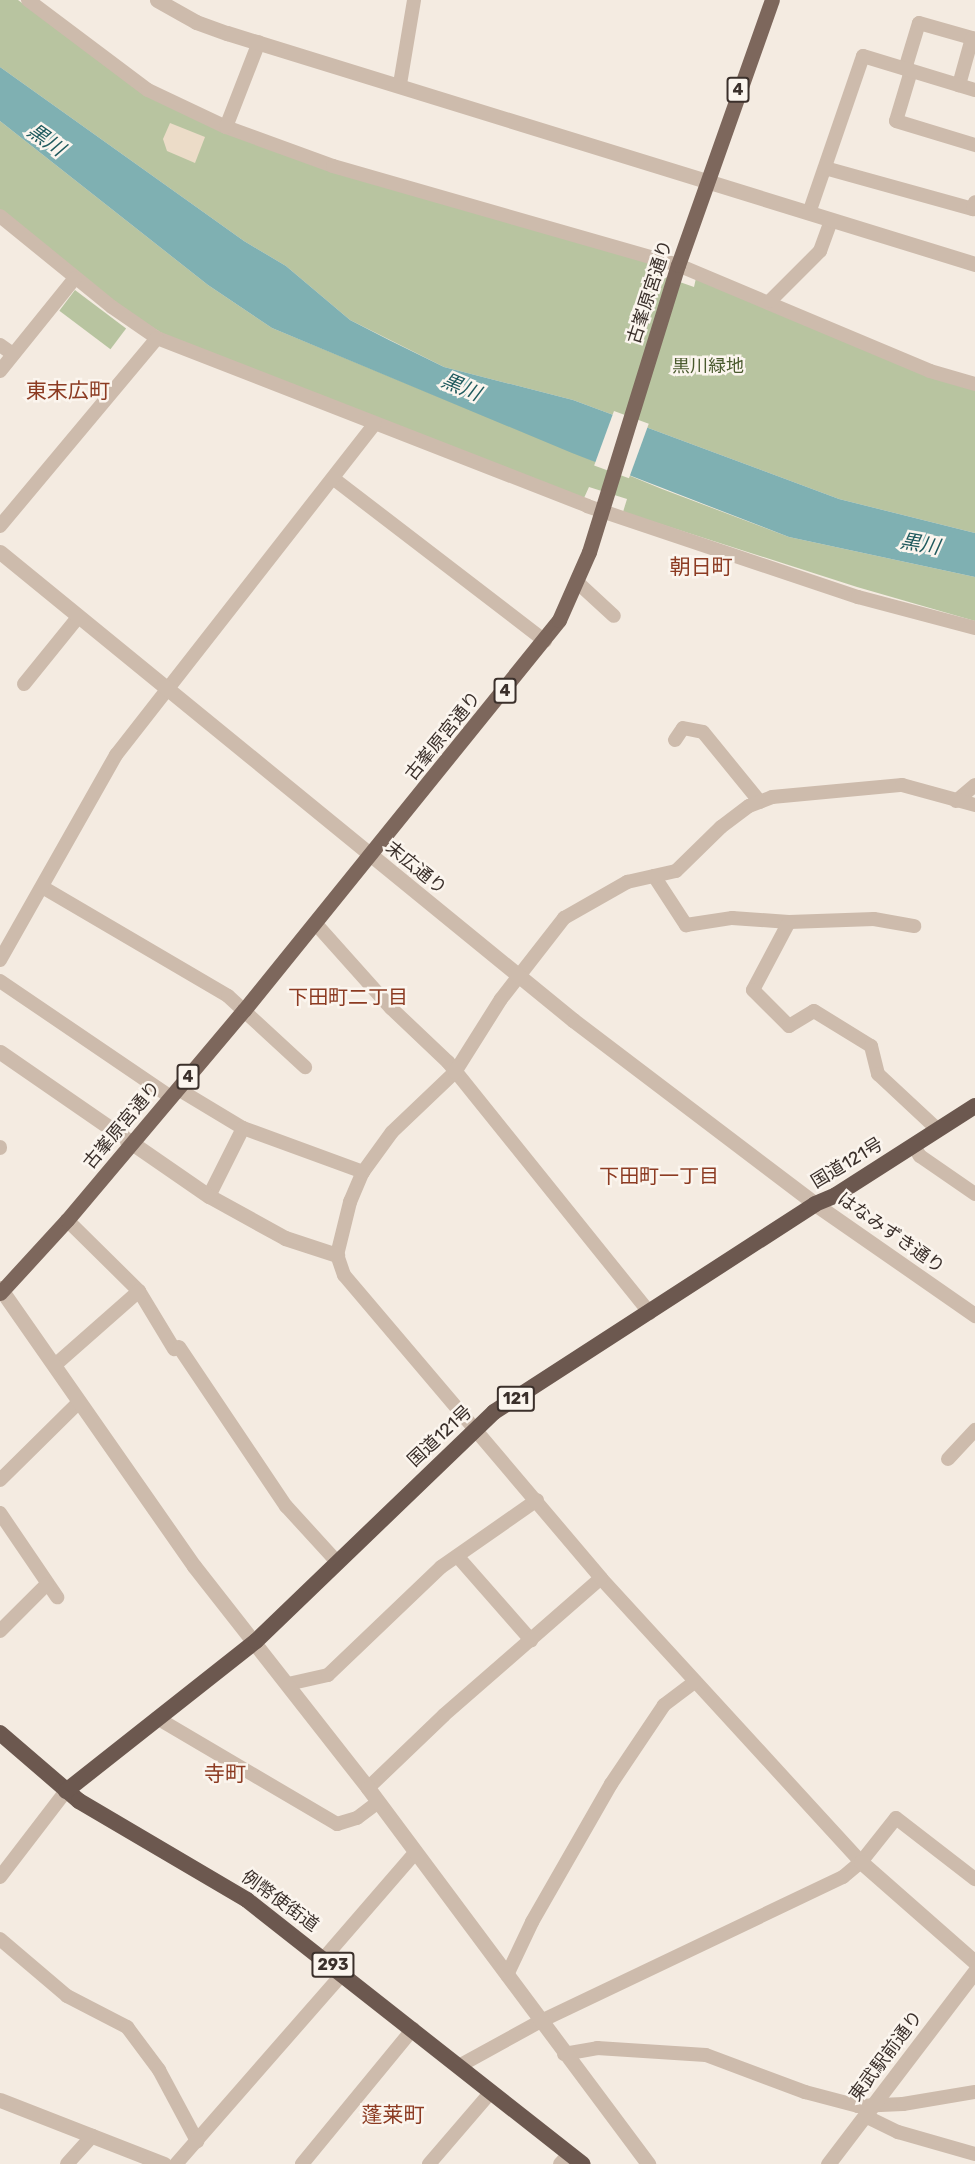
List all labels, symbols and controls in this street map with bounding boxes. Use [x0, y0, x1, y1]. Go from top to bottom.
road number: 4 [726, 77, 750, 103]
water label: 黒川 [23, 119, 69, 161]
street label: 古峯原宮通り [623, 237, 677, 347]
park label: 黒川緑地 [672, 355, 744, 377]
water label: 黒川 [438, 368, 484, 406]
district label: 東末広町 [26, 378, 110, 404]
water label: 黒川 [898, 529, 942, 559]
district label: 朝日町 [670, 554, 732, 580]
road number: 4 [493, 678, 517, 704]
street label: 古峯原宮通り [401, 687, 485, 785]
street label: 末広通り [381, 837, 451, 899]
district label: 下田町二丁目 [288, 985, 408, 1009]
road number: 4 [176, 1064, 200, 1090]
street label: 古峯原宮通り [79, 1077, 165, 1173]
street label: 国道121号 [807, 1133, 887, 1193]
district label: 下田町一丁目 [599, 1164, 719, 1188]
street label: はなみずき通り [833, 1188, 949, 1278]
road number: 121 [496, 1386, 536, 1412]
street label: 国道121号 [403, 1401, 477, 1471]
district label: 寺町 [204, 1761, 246, 1787]
street label: 例幣使街道 [237, 1866, 323, 1936]
road number: 293 [310, 1952, 356, 1978]
street label: 東武駅前通り [845, 2006, 927, 2106]
district label: 蓬莱町 [362, 2102, 424, 2128]

